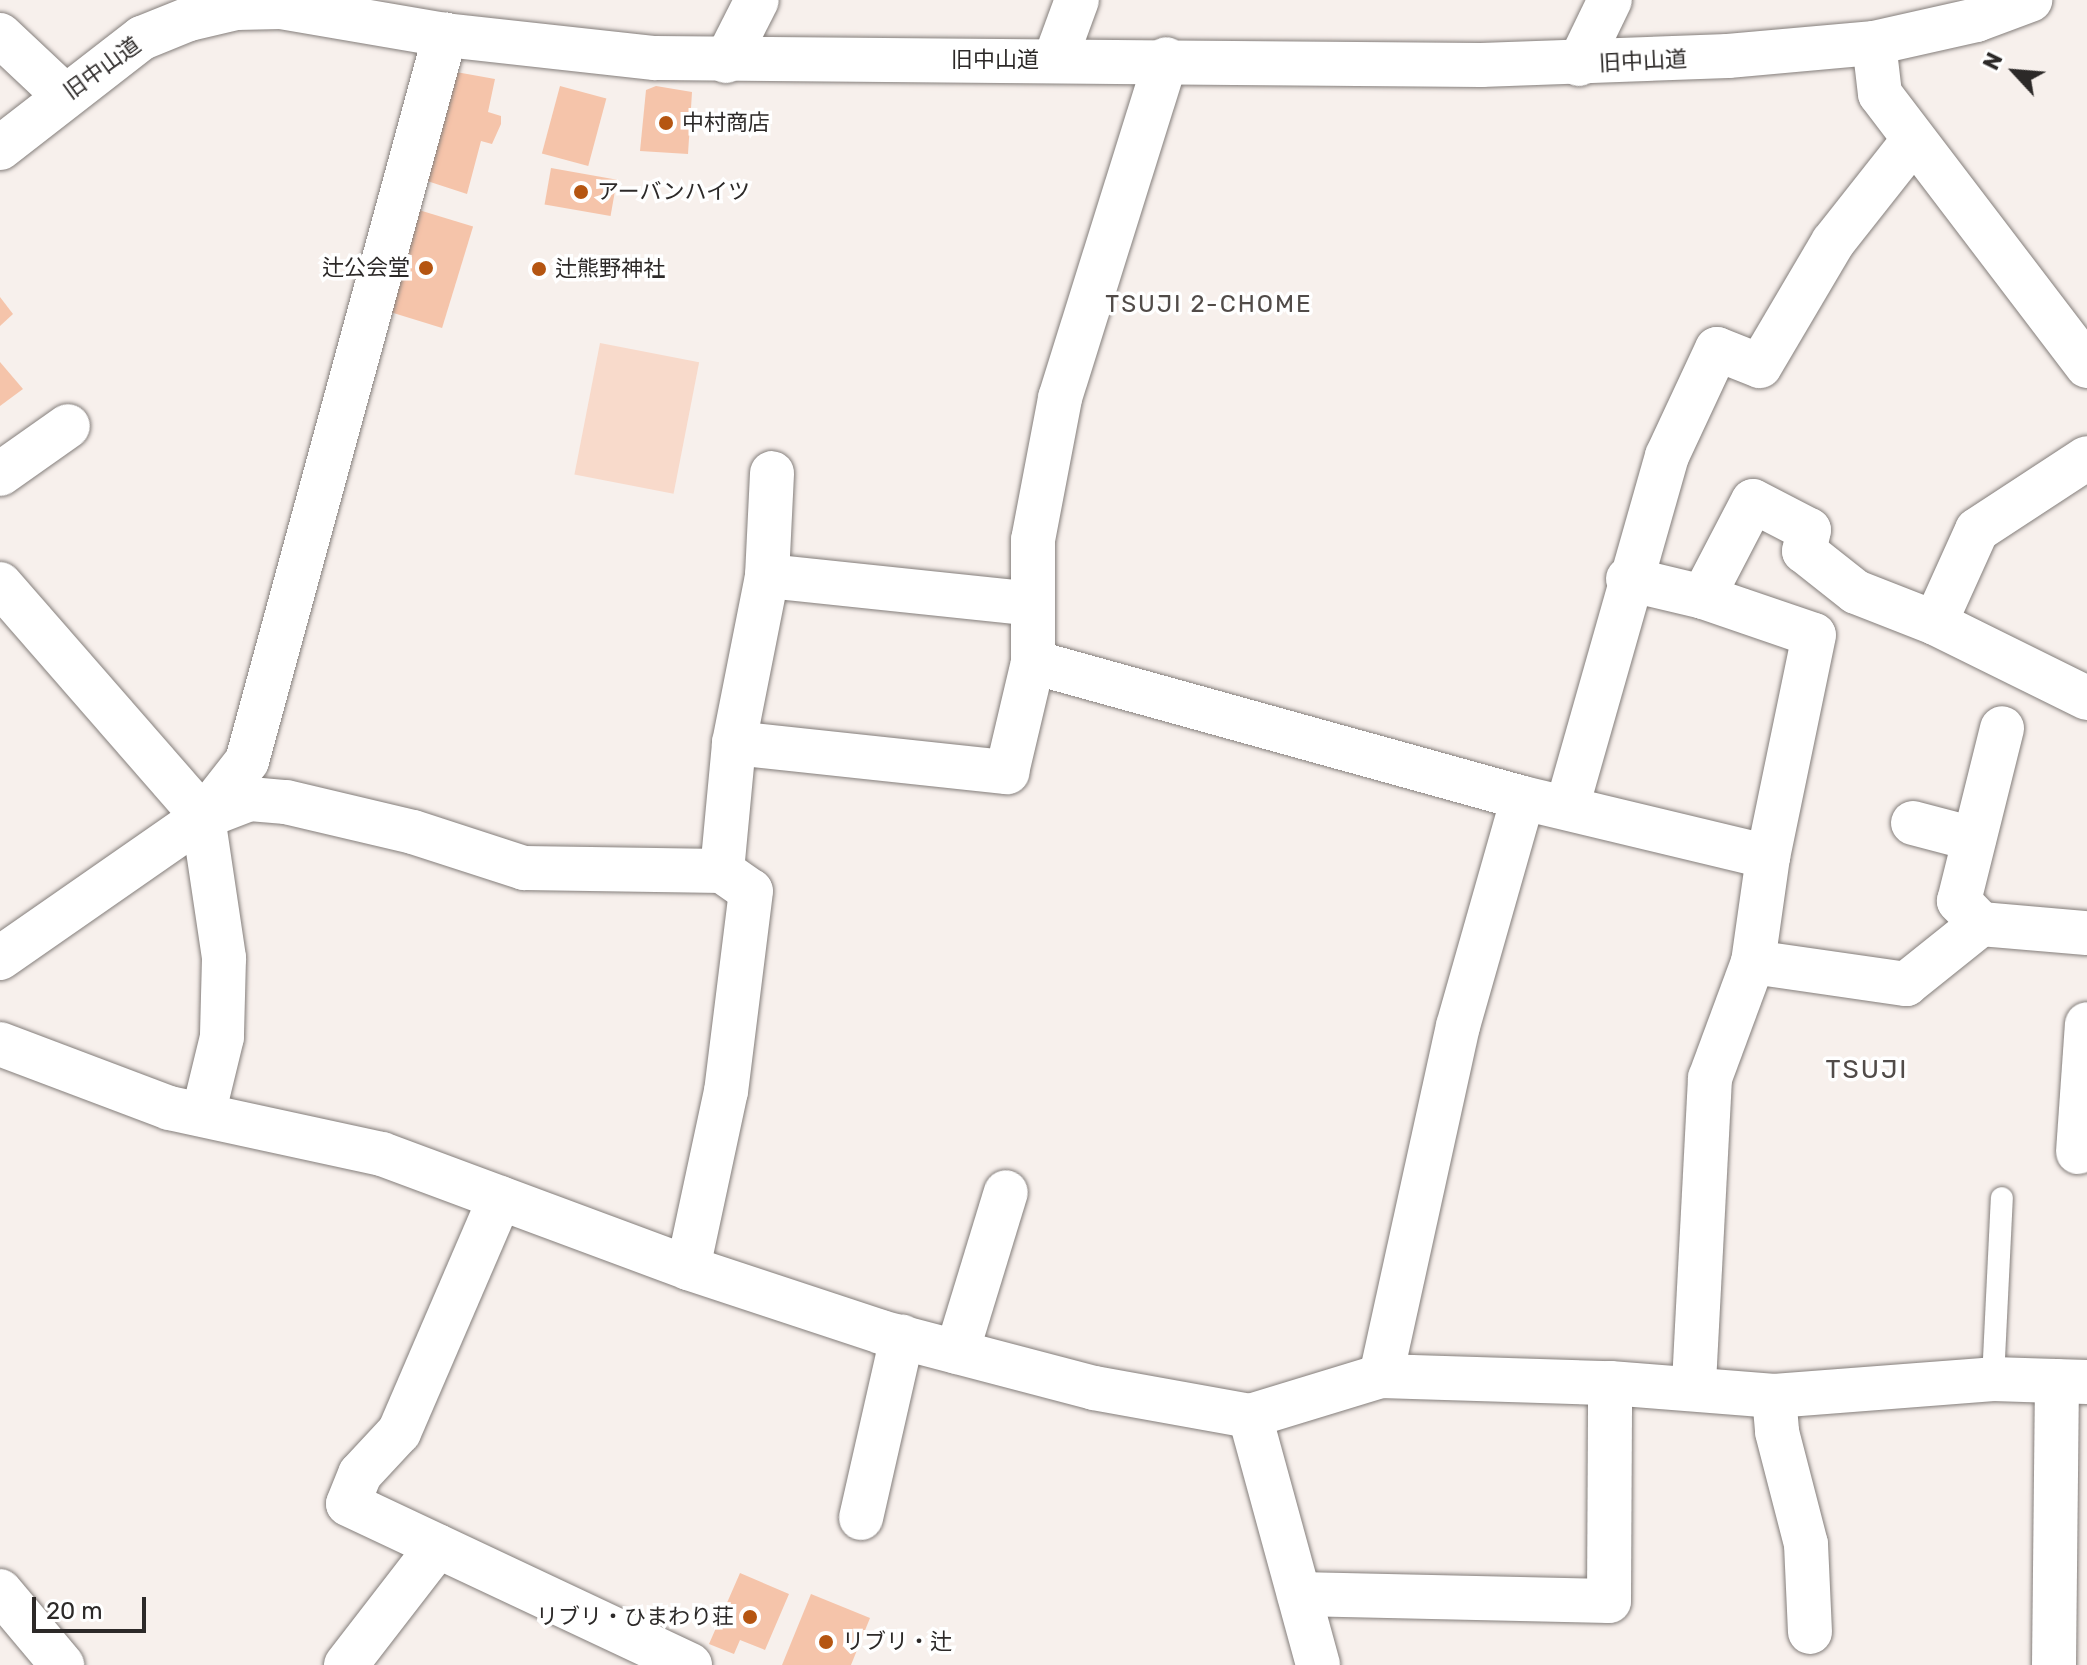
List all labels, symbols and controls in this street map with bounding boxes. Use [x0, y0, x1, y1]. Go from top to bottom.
street label: 旧中山道 [59, 31, 145, 105]
north arrow [1975, 32, 2055, 112]
street label: 旧中山道 [1598, 46, 1688, 76]
street label: 旧中山道 [951, 47, 1039, 73]
text: N [1977, 48, 2009, 74]
place label: 中村商店 [682, 110, 770, 136]
marker: 中村商店 [657, 114, 675, 132]
place label: アーバンハイツ [597, 179, 750, 205]
marker: アーバンハイツ [572, 183, 590, 201]
place label: 辻公会堂 [322, 255, 410, 281]
place label: 辻熊野神社 [555, 256, 665, 282]
marker: 辻公会堂 [417, 259, 435, 277]
marker: 辻熊野神社 [530, 260, 548, 278]
district label: TSUJI 2-CHOME [1105, 291, 1313, 319]
district label: TSUJI [1826, 1054, 1908, 1086]
scale bar [36, 1581, 150, 1631]
text: 20 m [46, 1597, 103, 1625]
place label: リブリ・ひまわり荘 [536, 1604, 734, 1630]
marker: リブリ・ひまわり荘 [741, 1608, 759, 1626]
place label: リブリ・辻 [842, 1629, 952, 1655]
marker: リブリ・辻 [817, 1633, 835, 1651]

